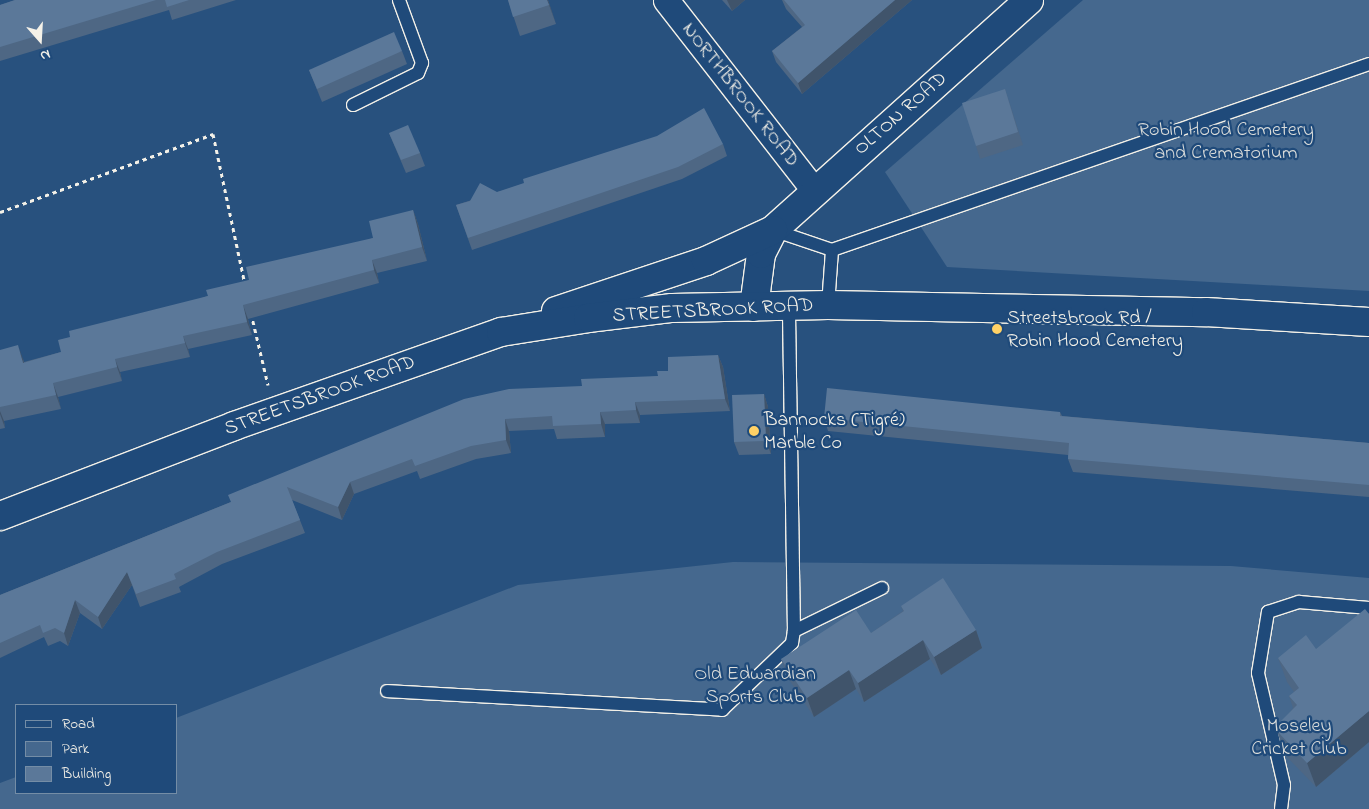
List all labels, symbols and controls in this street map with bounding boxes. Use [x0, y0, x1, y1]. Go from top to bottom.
north arrow [15, 15, 65, 65]
street label: NORTHBROOK ROAD [676, 18, 804, 172]
text: N [37, 43, 53, 66]
street label: OLTON ROAD [850, 67, 952, 161]
park label: Robin Hood Cemetery and Crematorium [1138, 118, 1314, 165]
street label: STREETSBROOK ROAD [612, 294, 814, 328]
place label: Streetsbrook Rd / Robin Hood Cemetery [1007, 306, 1183, 353]
marker: Streetsbrook Rd / Robin Hood Cemetery [991, 323, 1003, 335]
street label: STREETSBROOK ROAD [221, 350, 419, 442]
place label: Bannocks (Tigré) Marble Co [764, 408, 905, 455]
marker: Bannocks (Tigré) Marble Co [748, 425, 760, 437]
park label: Old Edwardian Sports Club [694, 663, 816, 710]
legend [15, 704, 178, 794]
text: Road [62, 713, 95, 735]
park label: Moseley Cricket Club [1251, 715, 1347, 762]
text: Park [62, 738, 89, 760]
text: Building [62, 763, 111, 785]

